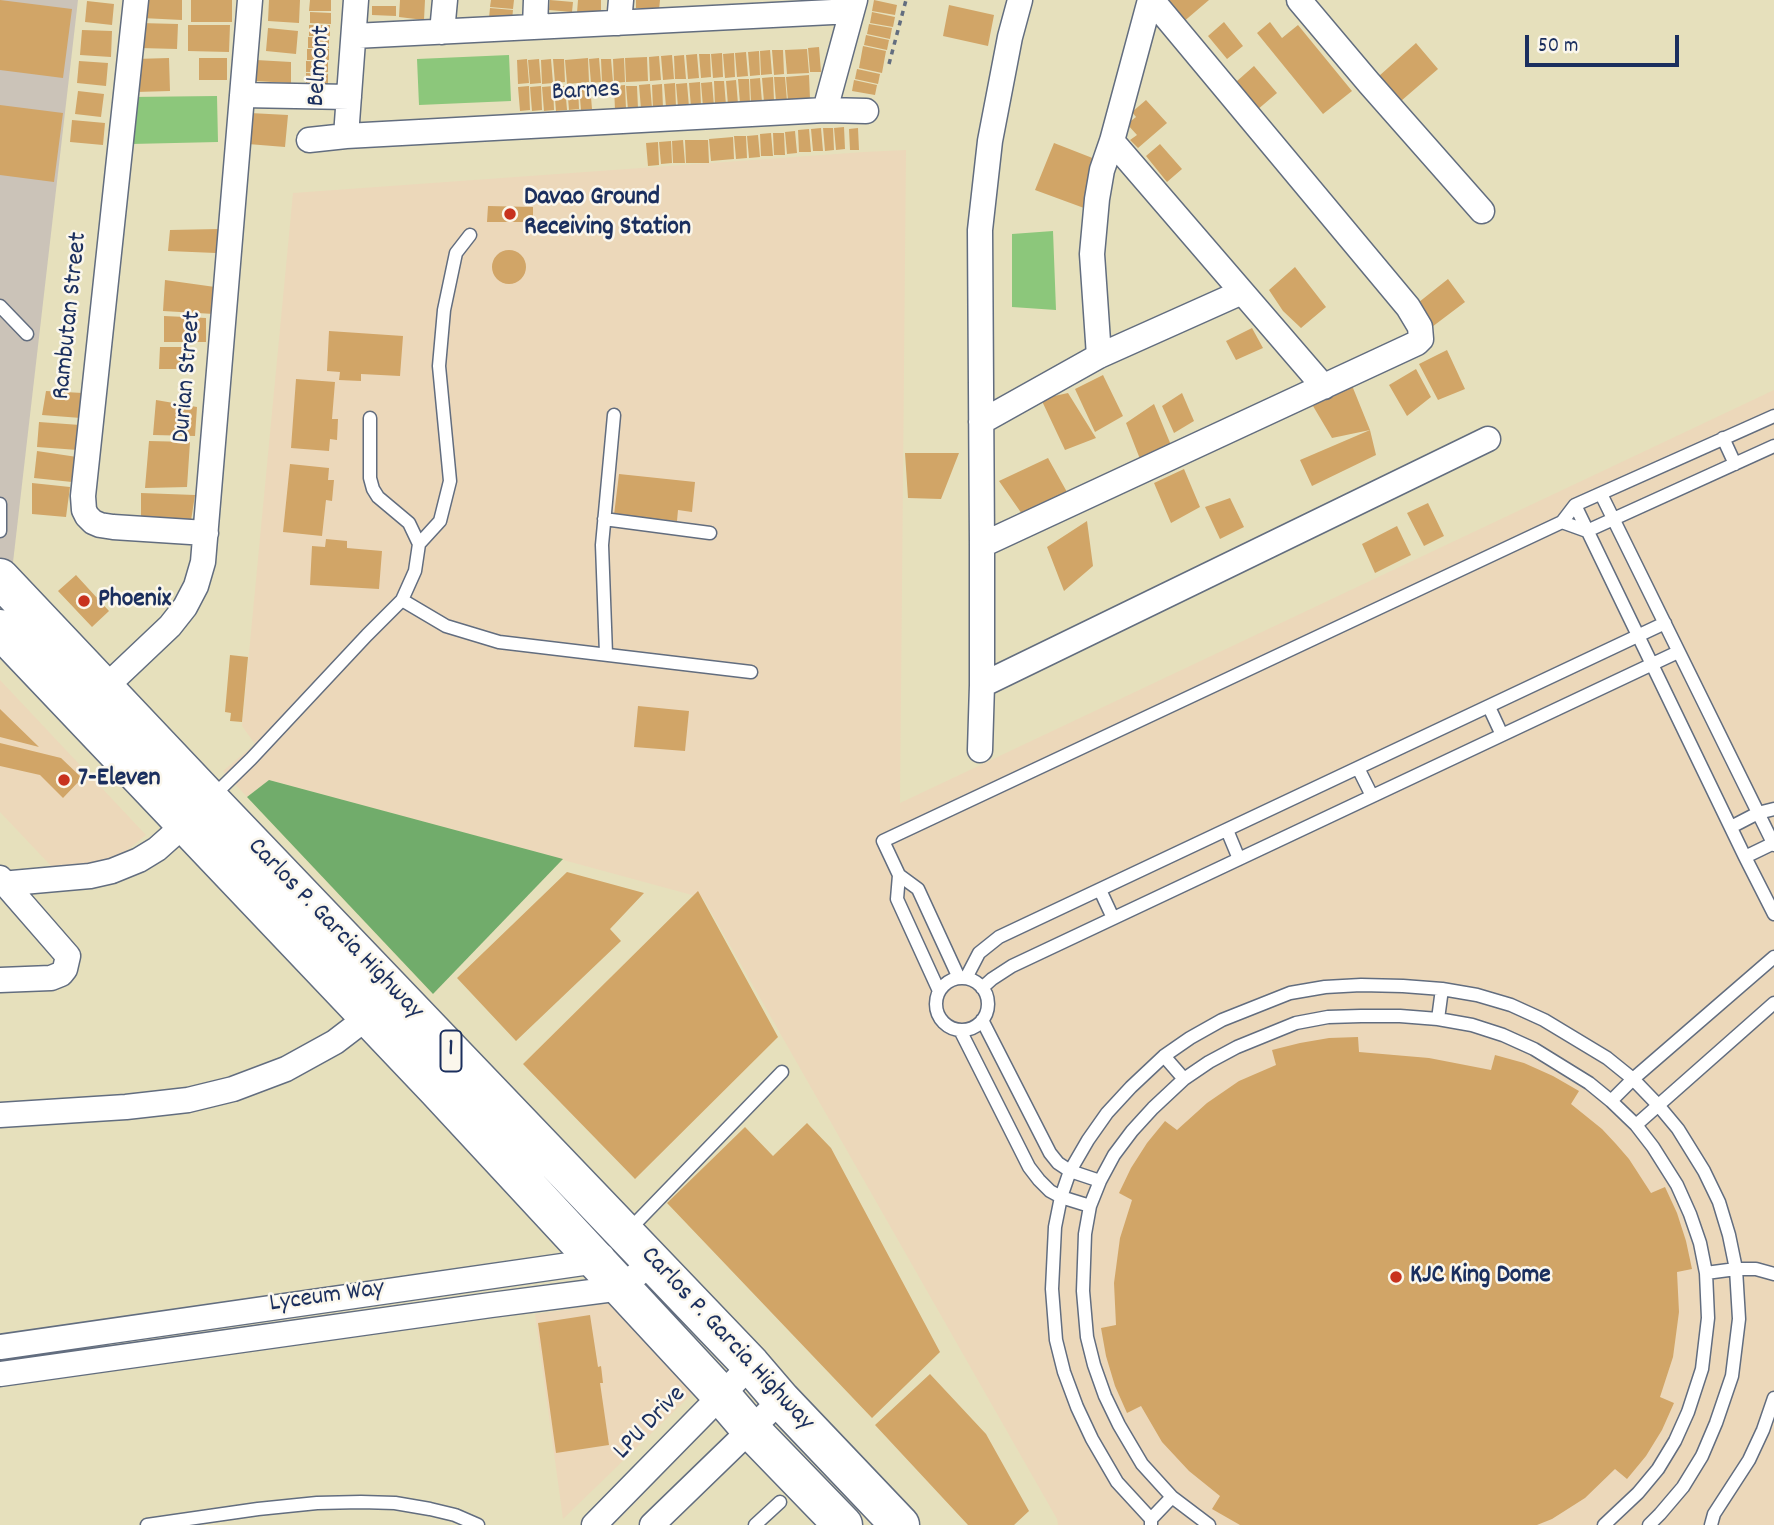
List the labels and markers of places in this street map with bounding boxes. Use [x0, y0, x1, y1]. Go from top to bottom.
place label: Davao Ground Receiving Station [524, 183, 691, 244]
marker: Davao Ground Receiving Station [502, 206, 518, 222]
place label: Phoenix [98, 585, 171, 617]
marker: Phoenix [76, 593, 92, 609]
place label: 7-Eleven [78, 764, 161, 796]
marker: 7-Eleven [56, 772, 72, 788]
place label: KJC King Dome [1410, 1261, 1551, 1293]
marker: KJC King Dome [1388, 1269, 1404, 1285]

